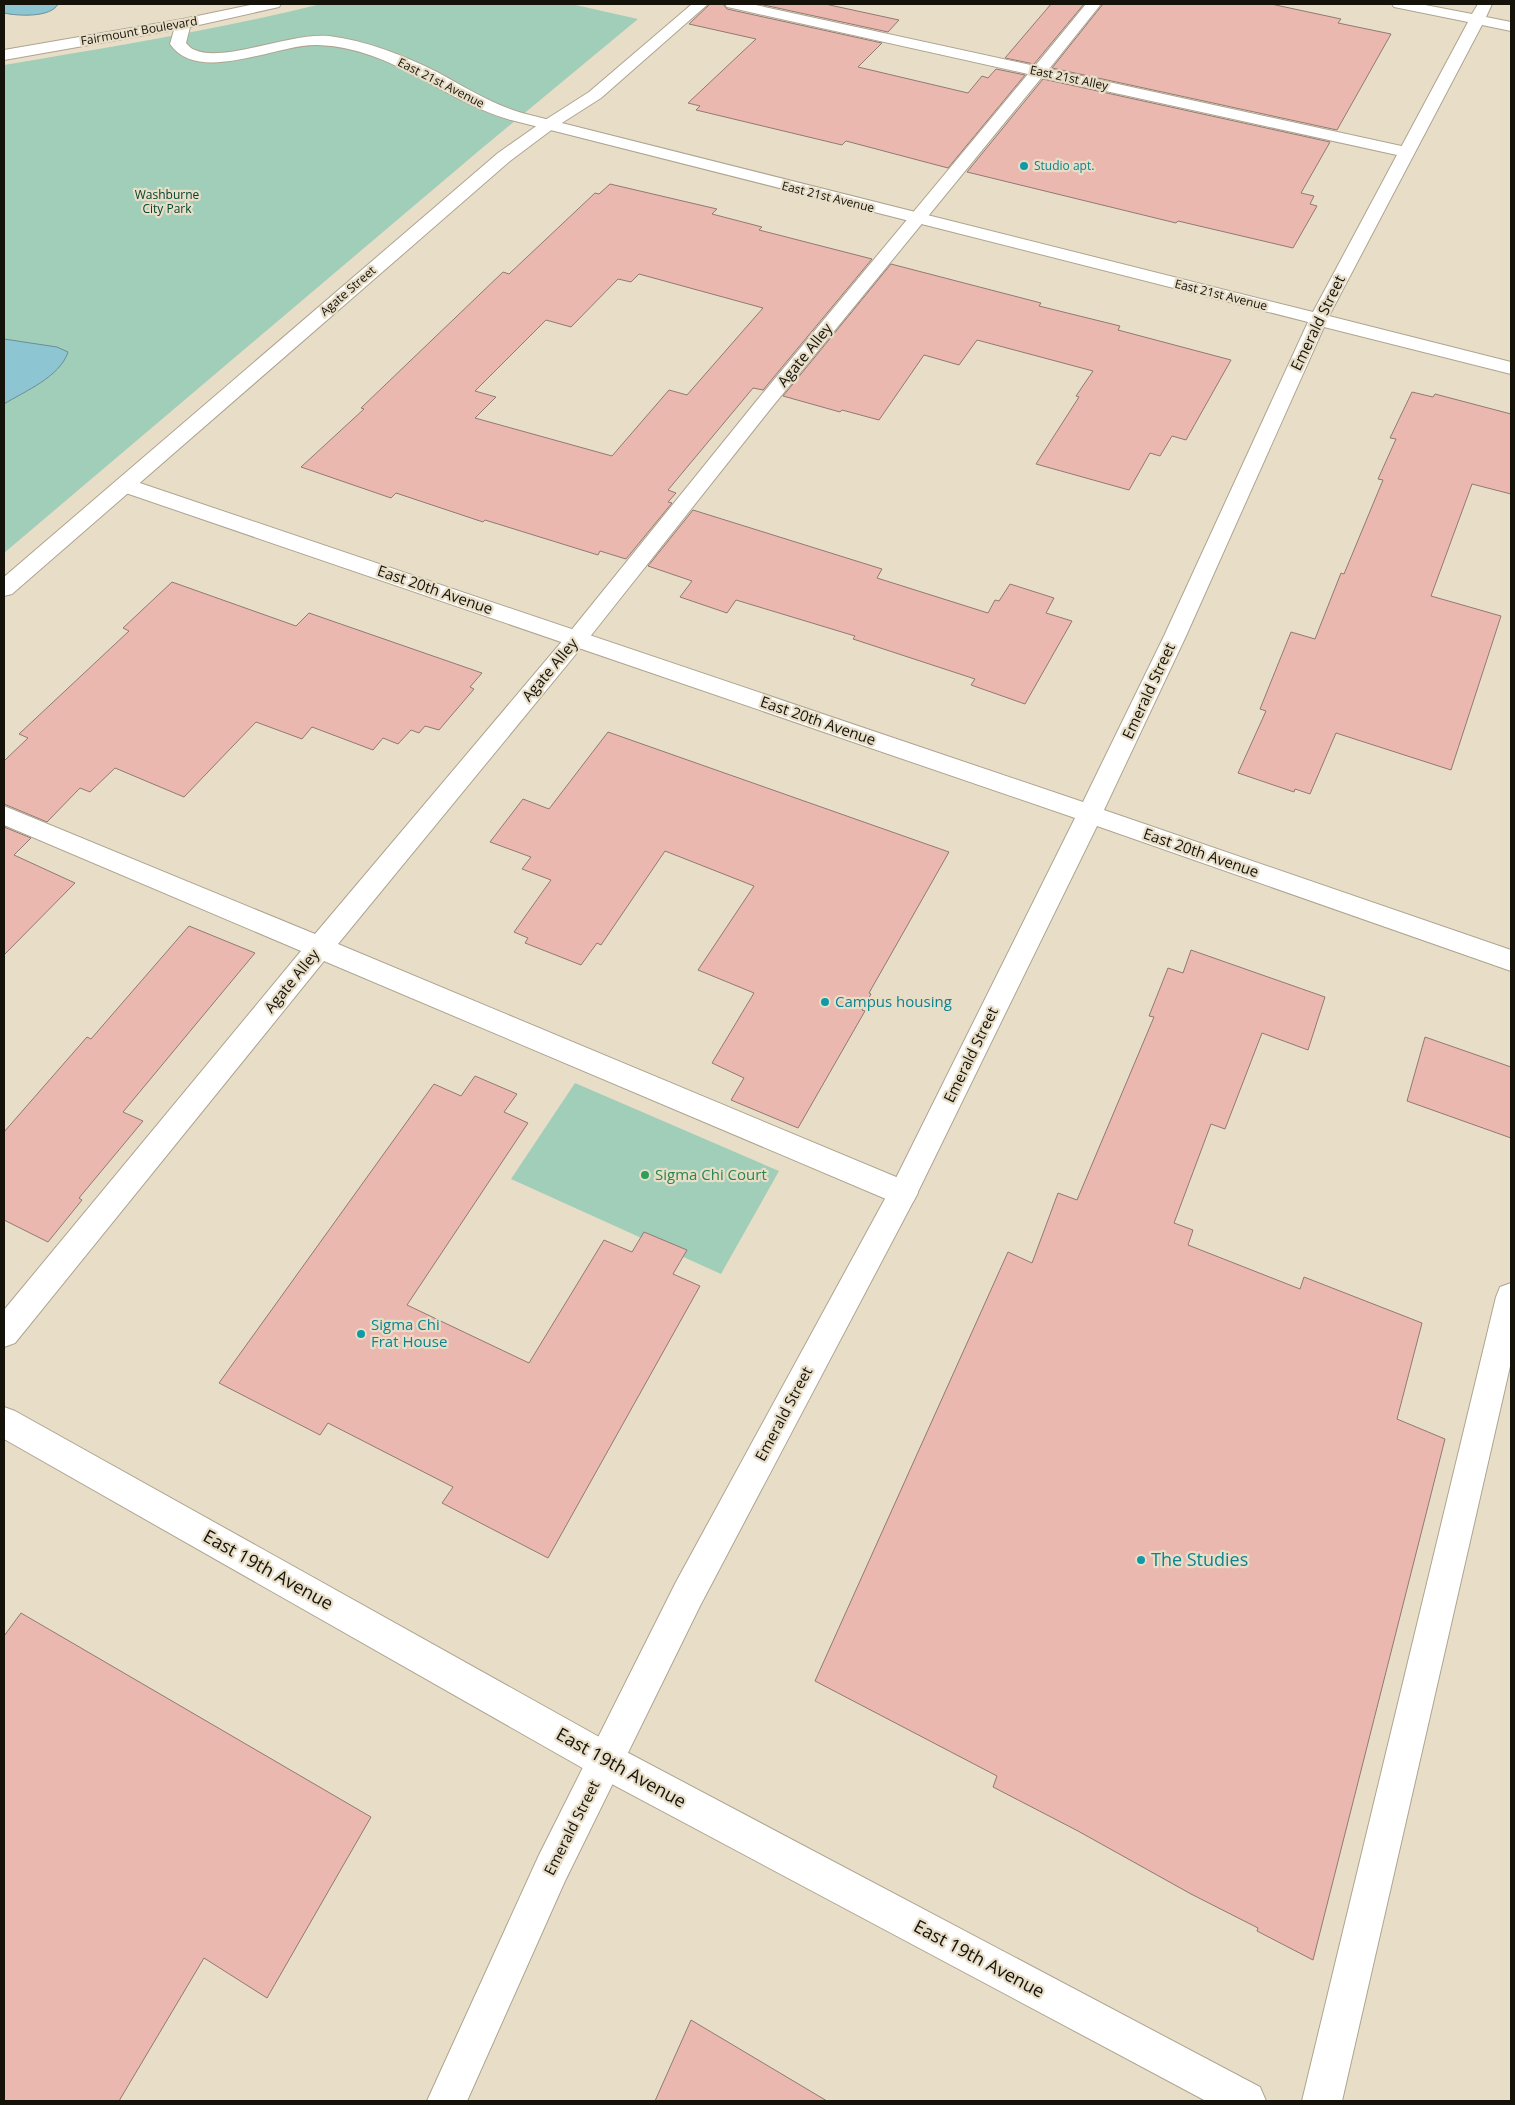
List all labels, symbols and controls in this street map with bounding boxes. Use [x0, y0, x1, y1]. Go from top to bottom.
street label: Fairmount Boulevard [79, 12, 199, 49]
street label: East 21st Avenue [395, 53, 488, 112]
street label: East 21st Alley [1028, 61, 1111, 94]
place label: Studio apt. [1034, 157, 1094, 174]
marker: Studio apt. [1018, 160, 1030, 172]
street label: East 21st Avenue [780, 177, 877, 216]
park label: Washburne City Park [135, 186, 200, 217]
street label: Agate Street [316, 262, 379, 319]
street label: Emerald Street [1285, 271, 1349, 374]
street label: East 21st Avenue [1173, 275, 1270, 314]
street label: Agate Alley [772, 318, 836, 390]
street label: East 20th Avenue [375, 560, 496, 618]
street label: Agate Alley [517, 633, 582, 705]
street label: Emerald Street [1117, 639, 1179, 742]
street label: East 20th Avenue [758, 691, 879, 749]
street label: East 20th Avenue [1141, 823, 1262, 881]
street label: Agate Alley [259, 944, 323, 1016]
place label: Campus housing [835, 991, 952, 1011]
marker: Campus housing [819, 996, 831, 1008]
street label: Emerald Street [938, 1003, 1002, 1106]
place label: Sigma Chi Court [655, 1164, 767, 1184]
marker: Sigma Chi Court [639, 1169, 651, 1181]
place label: Sigma Chi Frat House [371, 1314, 447, 1351]
marker: Sigma Chi Frat House [355, 1328, 367, 1340]
street label: Emerald Street [750, 1363, 816, 1464]
street label: East 19th Avenue [199, 1523, 338, 1615]
place label: The Studies [1151, 1547, 1248, 1571]
marker: The Studies [1135, 1554, 1147, 1566]
street label: East 19th Avenue [552, 1721, 691, 1813]
street label: Emerald Street [539, 1777, 604, 1878]
street label: East 19th Avenue [910, 1913, 1049, 2003]

